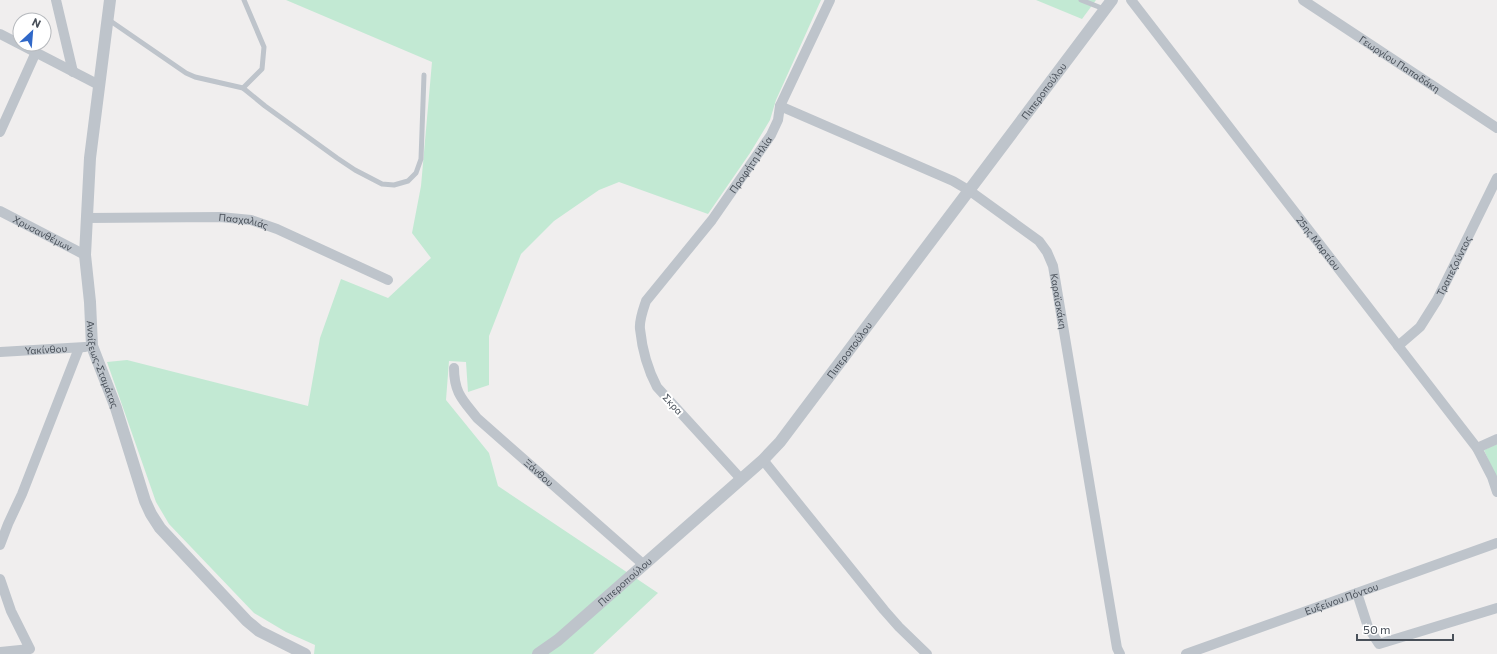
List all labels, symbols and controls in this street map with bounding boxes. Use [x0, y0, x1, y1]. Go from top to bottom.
north arrow [12, 12, 52, 52]
text: N [30, 15, 43, 30]
street label: Γεωργίου Παπαδάκη [1357, 33, 1442, 95]
street label: Πιπεροπούλου [1019, 60, 1069, 122]
street label: Προφήτη Ηλία [726, 134, 774, 196]
street label: Πασχαλιάς [218, 211, 270, 232]
street label: Χρυσανθέμων [11, 213, 74, 253]
street label: 25ης Μαρτίου [1294, 214, 1343, 273]
street label: Τραπεζούντος [1434, 234, 1474, 298]
street label: Καραϊσκάκη [1048, 272, 1069, 330]
street label: Πιπεροπούλου [824, 319, 874, 381]
street label: Ανοίξεως-Σταμάτας [85, 320, 121, 410]
street label: Υακίνθου [24, 342, 68, 357]
street label: Σκρα [660, 391, 686, 417]
street label: Ξάνθου [522, 456, 556, 489]
street label: Πιπεροπούλου [595, 554, 654, 608]
street label: Ευξείνου Πόντου [1303, 580, 1380, 617]
scale bar [1357, 616, 1453, 642]
text: 50 m [1363, 622, 1391, 636]

